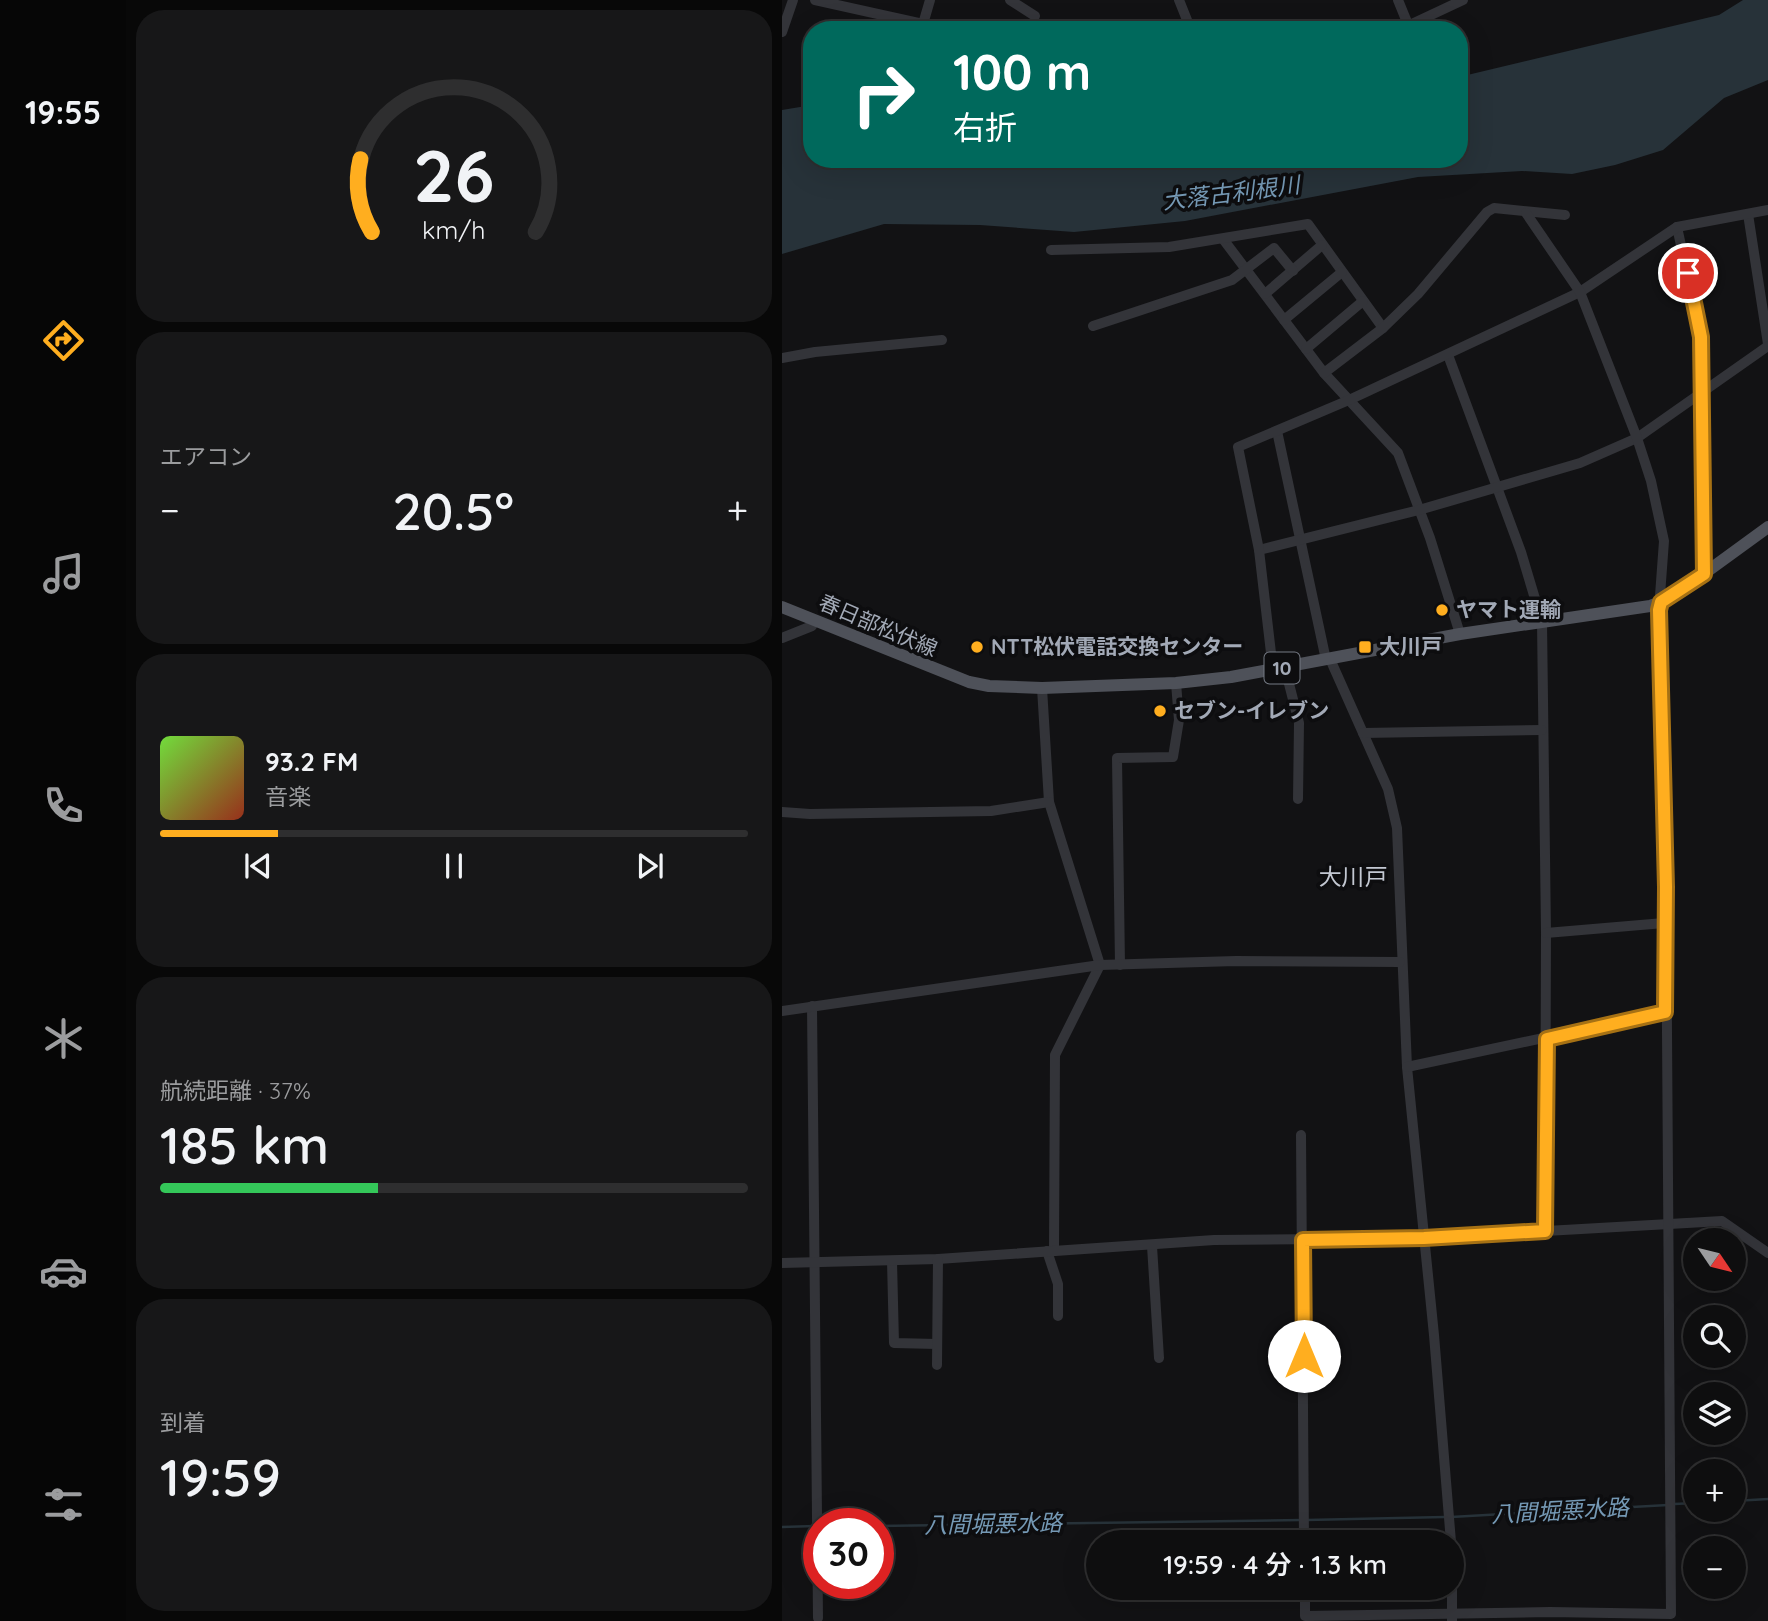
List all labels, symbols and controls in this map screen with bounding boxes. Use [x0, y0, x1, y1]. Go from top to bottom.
text: 100 m [953, 41, 1091, 102]
icon: right [838, 49, 929, 140]
text: 19:55 [25, 92, 101, 132]
text: 右折 [953, 107, 1017, 147]
text: 26 [413, 129, 495, 220]
water label: 大落古利根川 [1161, 169, 1304, 215]
text: km/h [422, 214, 486, 245]
pin [1658, 243, 1718, 303]
icon: arrive [1669, 254, 1707, 292]
icon: directions [39, 316, 88, 365]
text: エアコン [160, 442, 252, 471]
text: 20.5° [392, 478, 514, 543]
text: − [160, 486, 180, 534]
text: + [727, 486, 748, 534]
icon: music [39, 549, 88, 598]
street label: 春日部松伏線 [815, 588, 941, 662]
place label: ヤマト運輸 [1456, 596, 1561, 622]
marker: ヤマト運輸 [1434, 602, 1450, 618]
place label: NTT松伏電話交換センター [991, 633, 1243, 659]
place label: 大川戸 [1379, 633, 1442, 659]
marker: NTT松伏電話交換センター [969, 639, 985, 655]
marker: 大川戸 [1357, 639, 1373, 655]
road number: 10 [1264, 652, 1300, 684]
place label: セブン-イレブン [1174, 697, 1329, 723]
marker: セブン-イレブン [1152, 703, 1168, 719]
text: 93.2 FM [265, 745, 358, 778]
icon: phone [39, 781, 88, 830]
text: 音楽 [265, 782, 311, 811]
icon: previous [239, 847, 277, 885]
icon: pause [435, 847, 473, 885]
icon: next [631, 847, 669, 885]
district label: 大川戸 [1319, 862, 1388, 891]
icon: climate [39, 1014, 88, 1063]
text: 航続距離 · 37% [160, 1076, 311, 1105]
text: 185 km [160, 1112, 329, 1177]
north arrow [1683, 1228, 1746, 1292]
map controls [1683, 1228, 1746, 1599]
icon: car [39, 1247, 88, 1296]
button: search [1683, 1305, 1746, 1368]
position arrow [1267, 1319, 1341, 1393]
button: layers [1683, 1382, 1746, 1445]
text: 到着 [160, 1408, 206, 1437]
text: 19:59 [160, 1444, 281, 1509]
button: + [1683, 1459, 1746, 1522]
icon: filters [39, 1480, 88, 1529]
water label: 八間堀悪水路 [1490, 1492, 1632, 1529]
speed limit sign: 30 [803, 1508, 894, 1599]
water label: 八間堀悪水路 [924, 1508, 1064, 1539]
button: − [1683, 1536, 1746, 1599]
text: 19:59 · 4 分 · 1.3 km [1163, 1548, 1387, 1581]

